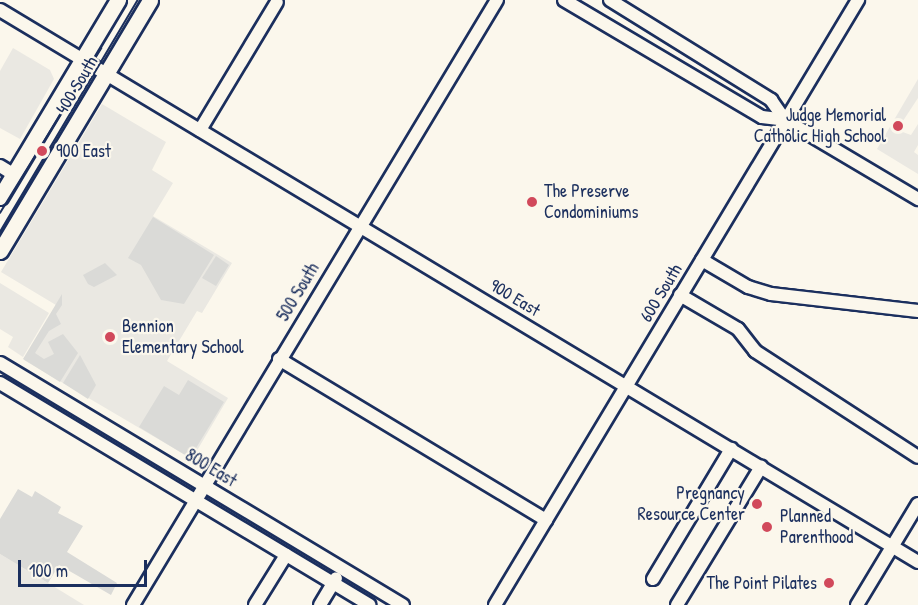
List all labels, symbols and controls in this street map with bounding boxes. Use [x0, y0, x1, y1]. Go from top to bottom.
street label: 400 South [51, 52, 103, 118]
place label: Judge Memorial Catholic High School [754, 105, 886, 148]
marker: Judge Memorial Catholic High School [891, 119, 905, 133]
place label: 900 East [56, 140, 111, 162]
marker: 900 East [33, 142, 51, 160]
place label: The Preserve Condominiums [544, 181, 638, 224]
marker: The Preserve Condominiums [525, 195, 539, 209]
street label: 500 South [272, 259, 324, 325]
street label: 600 South [635, 260, 687, 326]
street label: 900 East [486, 275, 544, 321]
place label: Bennion Elementary School [122, 316, 243, 358]
marker: Bennion Elementary School [103, 330, 117, 344]
street label: 800 East [181, 444, 241, 492]
place label: Pregnancy Resource Center [638, 483, 745, 526]
marker: Pregnancy Resource Center [750, 497, 764, 511]
place label: Planned Parenthood [780, 506, 853, 548]
marker: Planned Parenthood [758, 518, 776, 536]
scale bar [21, 548, 150, 586]
text: 100 m [29, 558, 68, 583]
place label: The Point Pilates [706, 572, 817, 594]
marker: The Point Pilates [822, 576, 836, 590]

